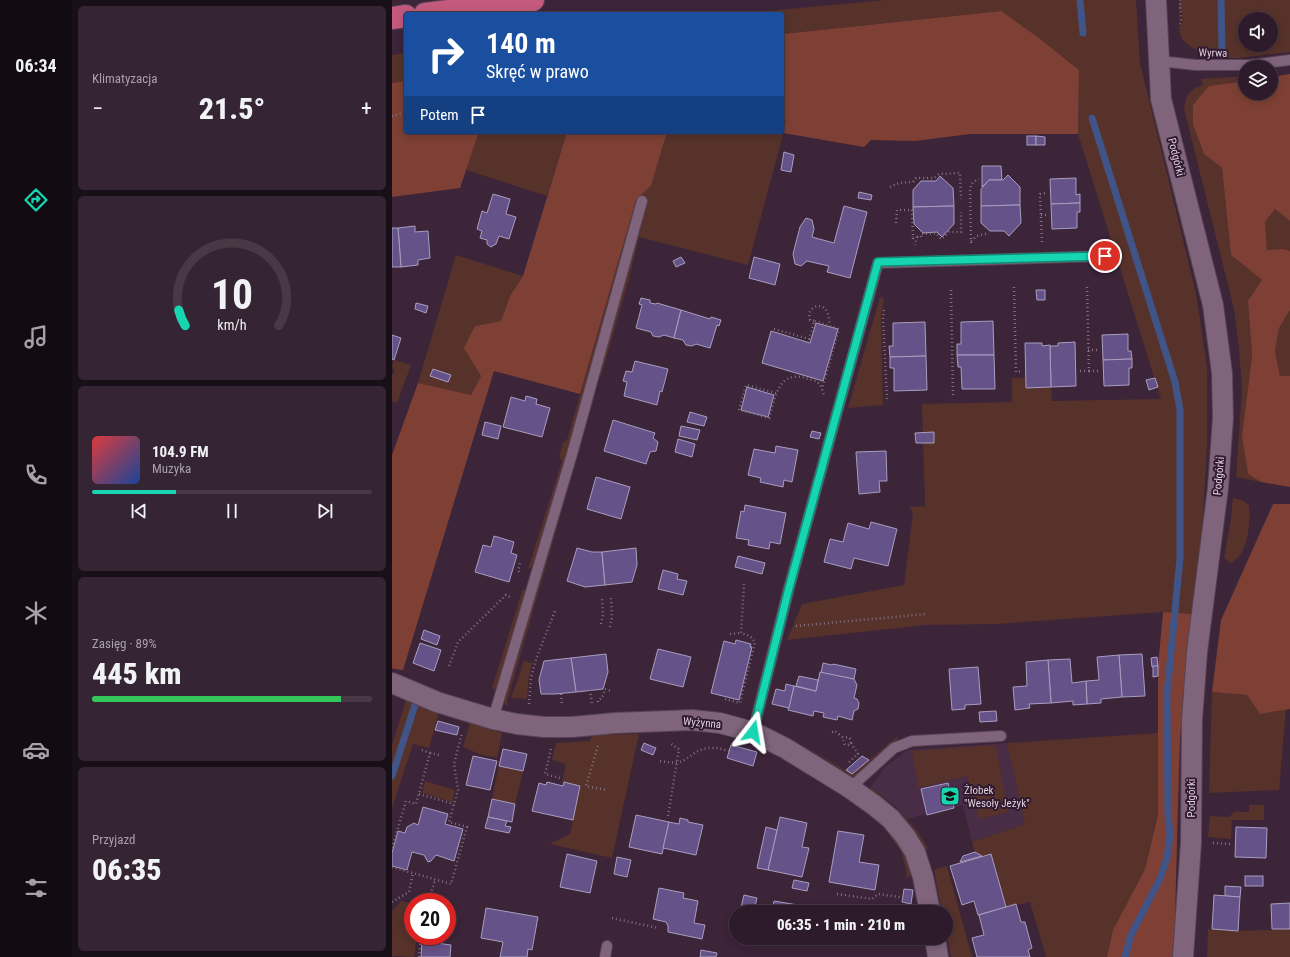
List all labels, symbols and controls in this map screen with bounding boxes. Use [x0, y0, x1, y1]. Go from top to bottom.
map controls [1238, 12, 1278, 100]
button: sound [1238, 12, 1278, 52]
text: 140 m [486, 27, 556, 60]
icon: right [420, 28, 472, 80]
street label: Wyrwa [1198, 46, 1228, 60]
text: 06:34 [15, 55, 57, 76]
button: layers [1238, 60, 1278, 100]
text: Skręć w prawo [486, 61, 589, 82]
text: Klimatyzacja [92, 71, 157, 86]
text: 21.5° [199, 91, 265, 126]
text: − [92, 96, 103, 121]
text: + [361, 96, 372, 121]
icon: arrive [467, 104, 489, 126]
text: Potem [420, 106, 459, 124]
street label: Podgórki [1165, 137, 1187, 177]
icon: directions [22, 186, 50, 214]
pin [1088, 239, 1122, 273]
icon: arrive [1094, 245, 1116, 267]
text: 10 [211, 270, 253, 319]
text: km/h [217, 317, 247, 333]
icon: music [22, 323, 50, 351]
text: 104.9 FM [152, 443, 209, 461]
street label: Podgórki [1211, 456, 1227, 496]
icon: phone [22, 461, 50, 489]
text: Muzyka [152, 461, 191, 476]
icon: previous [128, 500, 150, 522]
icon: pause [221, 500, 243, 522]
icon: next [314, 500, 336, 522]
icon: climate [22, 599, 50, 627]
text: Zasięg · 89% [92, 636, 157, 651]
text: 445 km [92, 656, 181, 691]
position arrow [732, 711, 774, 753]
street label: Wyżynna [682, 715, 722, 731]
icon: car [22, 736, 50, 764]
street label: Podgórki [1185, 779, 1198, 817]
place label: Żłobek "Wesoły Jeżyk" [964, 784, 1030, 810]
school or university icon: Żłobek "Wesoły Jeżyk" [939, 785, 961, 807]
text: Przyjazd [92, 832, 135, 847]
text: 06:35 [92, 852, 161, 887]
icon: filters [22, 874, 50, 902]
speed limit sign: 20 [404, 893, 456, 945]
text: 06:35 · 1 min · 210 m [777, 916, 905, 934]

